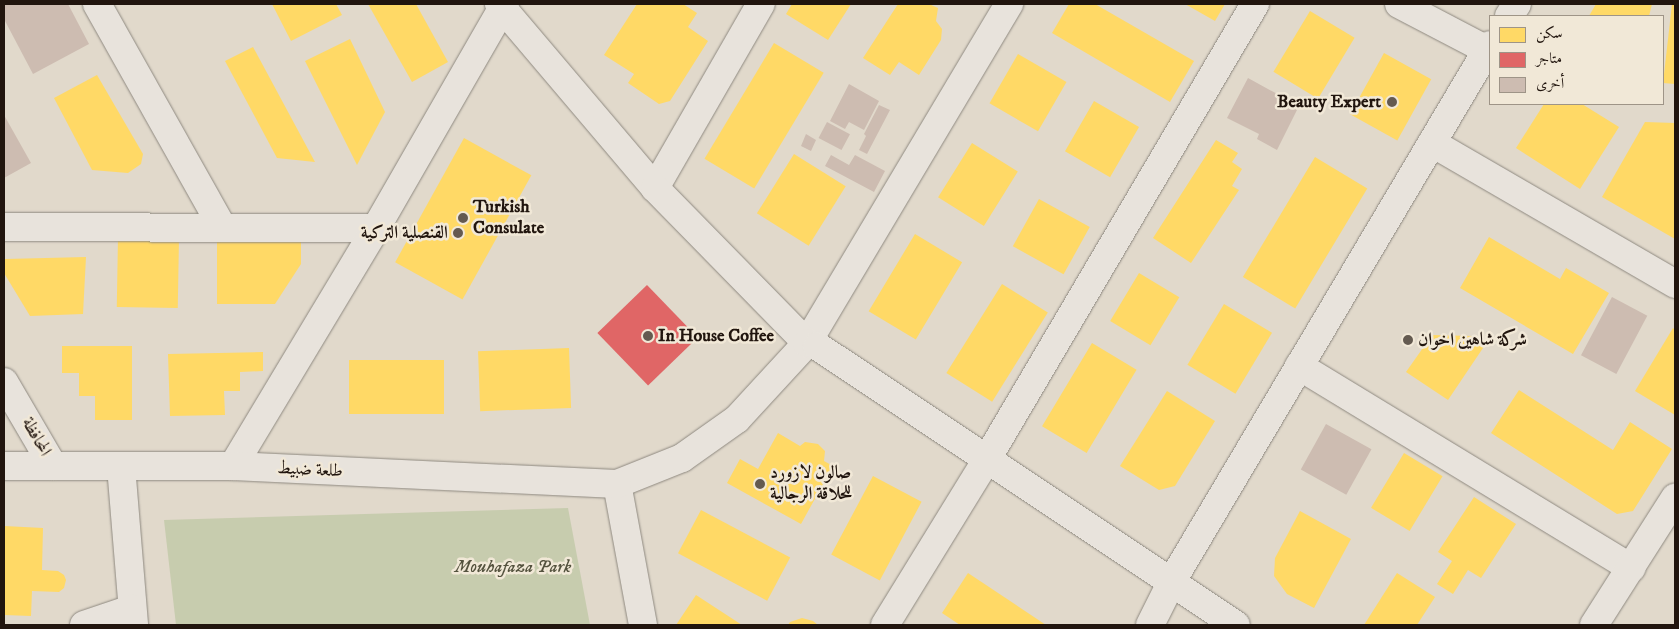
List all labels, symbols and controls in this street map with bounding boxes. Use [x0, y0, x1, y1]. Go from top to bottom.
legend [1489, 15, 1664, 105]
text: سكن [1536, 24, 1563, 43]
text: متاجر [1536, 49, 1562, 68]
text: أخرى [1536, 74, 1564, 93]
place label: Beauty Expert [1277, 91, 1381, 113]
marker: Beauty Expert [1385, 95, 1399, 109]
place label: Turkish Consulate [473, 197, 544, 240]
marker: Turkish Consulate [457, 212, 469, 224]
place label: القنصلية التركية [361, 222, 448, 244]
marker: القنصلية التركية [452, 227, 464, 239]
place label: In House Coffee [658, 325, 774, 347]
place label: شركة شاهين اخوان [1418, 329, 1527, 351]
marker: In House Coffee [642, 330, 654, 342]
marker: شركة شاهين اخوان [1402, 334, 1414, 346]
street label: المحافظة [16, 414, 56, 460]
street label: طلعة ضبيط [277, 457, 343, 483]
place label: صالون لازورد للحلاقة الرجالية [770, 463, 852, 506]
marker: صالون لازورد للحلاقة الرجالية [754, 478, 766, 490]
park label: Mouhafaza Park [455, 556, 571, 578]

